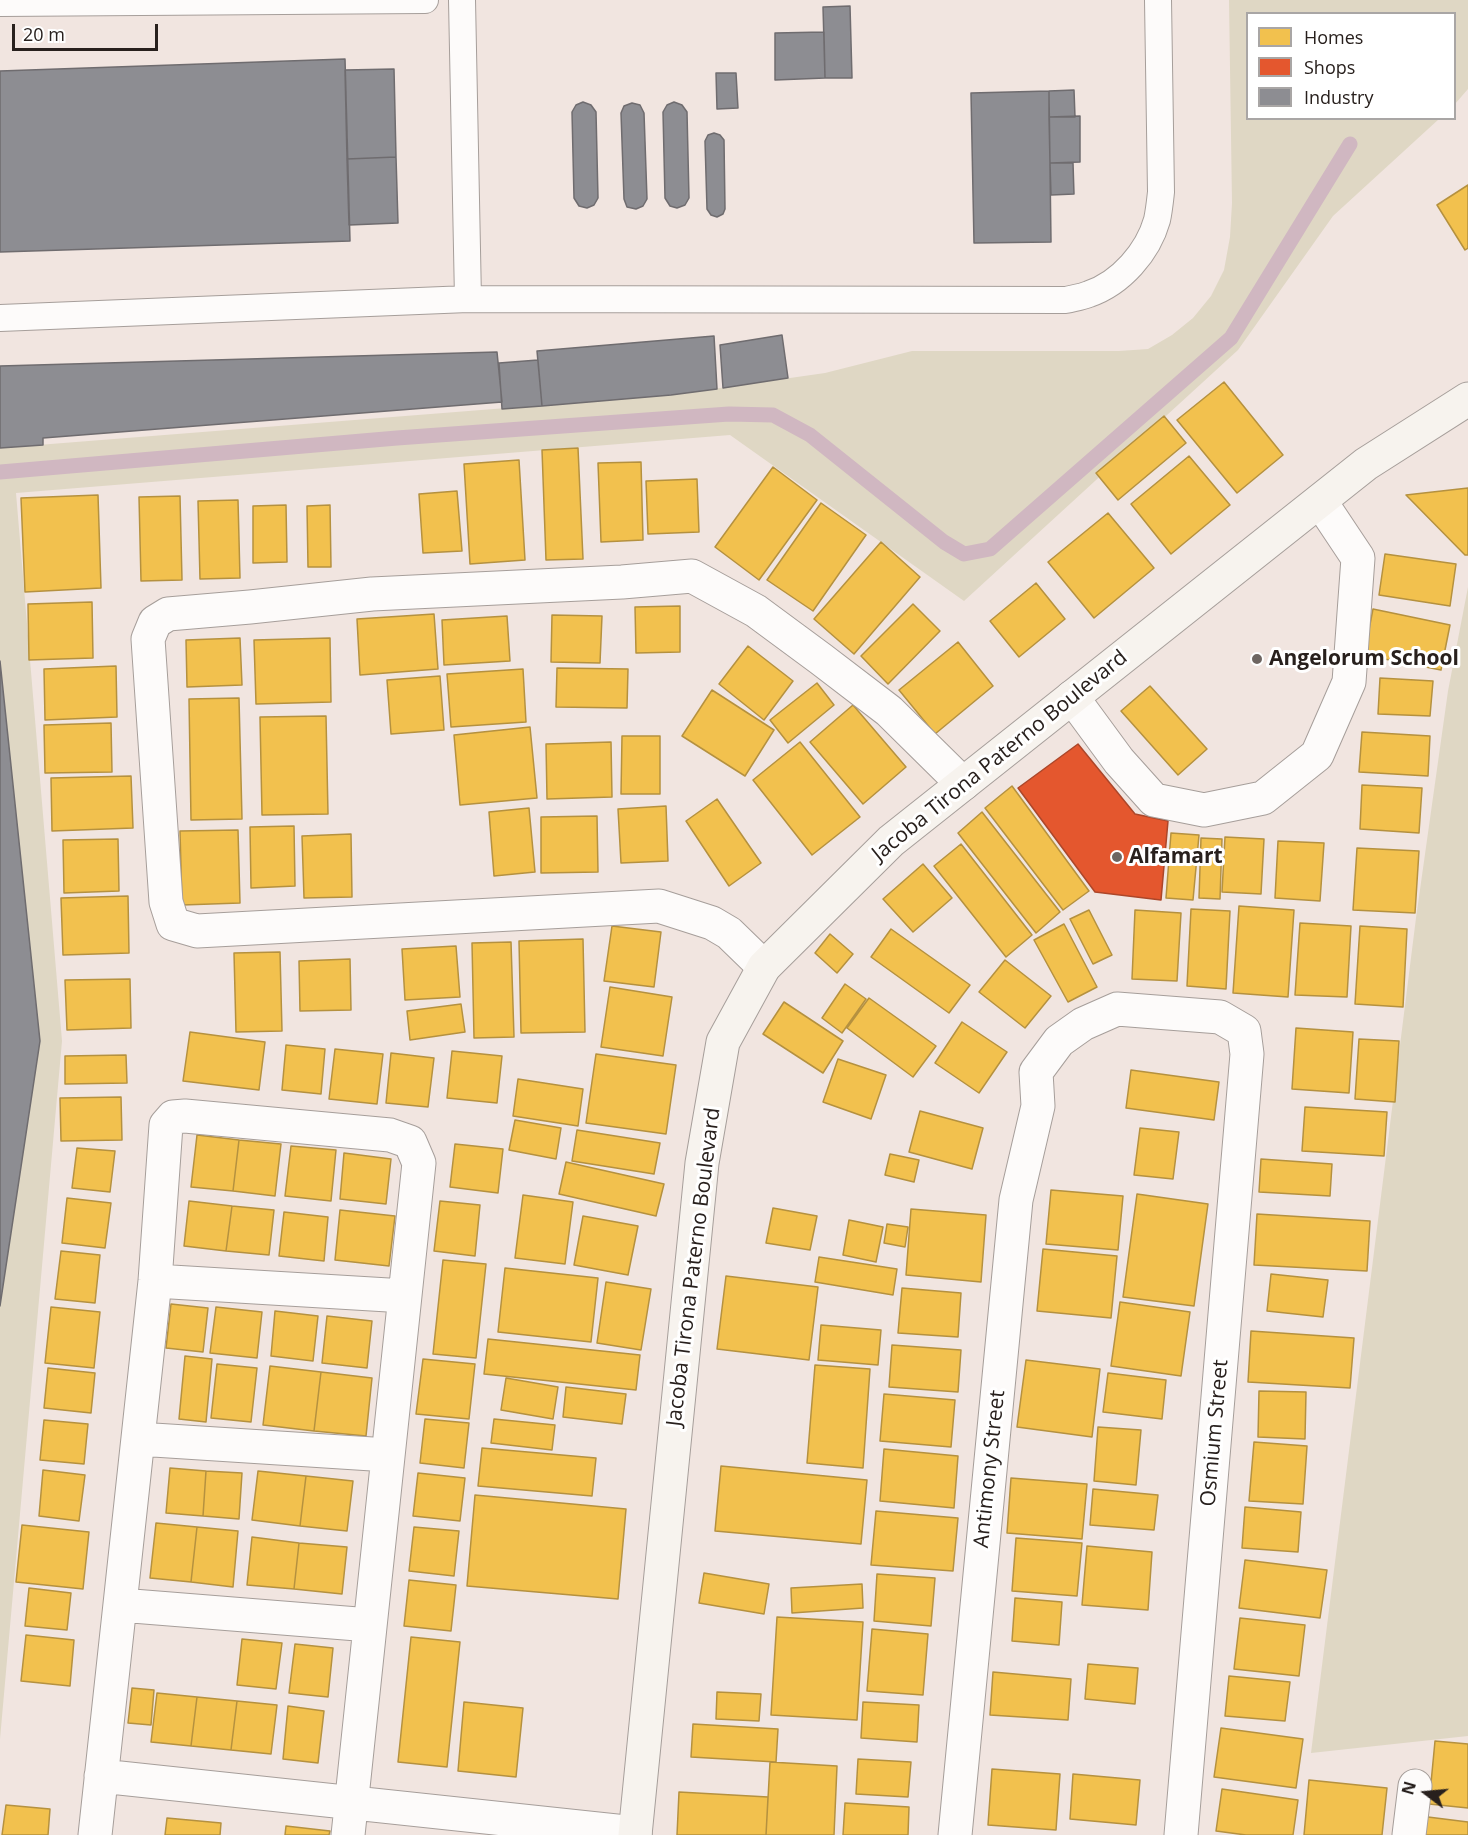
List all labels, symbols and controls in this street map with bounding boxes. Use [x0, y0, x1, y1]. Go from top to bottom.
scale bar [15, 12, 160, 50]
legend [1246, 12, 1456, 120]
text: 20 m [23, 22, 65, 46]
text: Homes [1304, 25, 1363, 49]
text: Shops [1304, 55, 1355, 79]
text: Industry [1304, 85, 1374, 109]
street label: Jacoba Tirona Paterno Boulevard [867, 645, 1133, 867]
place label: Angelorum School [1269, 646, 1459, 672]
marker: Angelorum School [1250, 652, 1264, 666]
place label: Alfamart [1129, 844, 1223, 870]
marker: Alfamart [1110, 850, 1124, 864]
street label: Jacoba Tirona Paterno Boulevard [662, 1106, 726, 1428]
street label: Osmium Street [1196, 1358, 1234, 1508]
street label: Antimony Street [969, 1389, 1011, 1549]
north arrow [1396, 1763, 1456, 1823]
text: N [1396, 1779, 1421, 1797]

